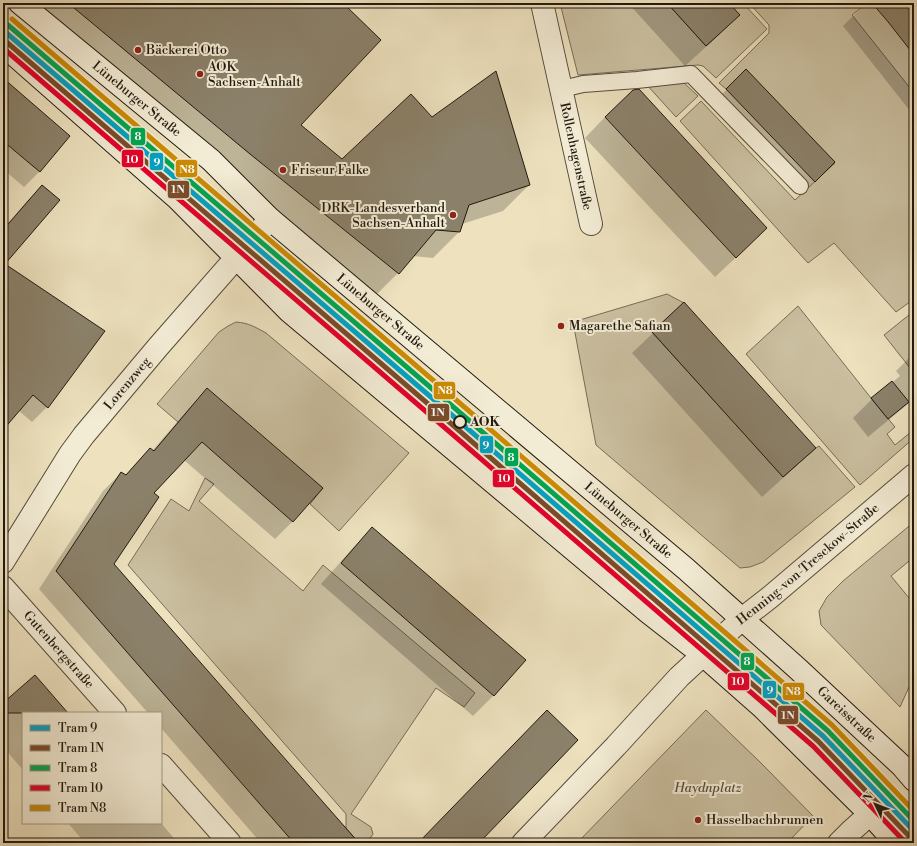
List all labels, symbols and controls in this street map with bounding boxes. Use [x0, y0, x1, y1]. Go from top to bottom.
place label: Bäckerei Otto [145, 42, 227, 58]
marker: Bäckerei Otto [133, 45, 143, 55]
street label: Lüneburger Straße [89, 58, 185, 140]
place label: AOK Sachsen-Anhalt [207, 59, 301, 90]
marker: AOK Sachsen-Anhalt [195, 69, 205, 79]
street label: Rollenhagenstraße [556, 101, 596, 212]
line badge: 8 [130, 127, 146, 146]
text: 8 [134, 130, 142, 144]
line badge: 10 [121, 149, 144, 168]
line badge: 9 [149, 152, 164, 171]
text: 10 [126, 153, 138, 167]
text: 9 [154, 156, 161, 170]
line badge: N8 [175, 159, 198, 178]
place label: Friseur Falke [291, 162, 369, 178]
text: N8 [179, 163, 195, 177]
marker: Friseur Falke [278, 165, 288, 175]
line badge: 1N [167, 180, 190, 199]
text: 1N [171, 183, 185, 197]
place label: DRK-Landesverband Sachsen-Anhalt [321, 200, 446, 231]
marker: DRK-Landesverband Sachsen-Anhalt [448, 210, 458, 220]
street label: Lüneburger Straße [333, 270, 428, 354]
place label: Magarethe Safian [569, 318, 671, 334]
marker: Magarethe Safian [556, 321, 566, 331]
street label: Lorenzweg [101, 354, 154, 413]
line badge: N8 [433, 381, 456, 400]
text: N8 [437, 384, 453, 398]
line badge: 1N [427, 403, 450, 422]
text: 1N [431, 406, 445, 420]
place label: AOK [469, 414, 500, 430]
marker: AOK [453, 415, 467, 429]
line badge: 9 [479, 435, 494, 454]
text: 9 [483, 439, 490, 453]
line badge: 8 [504, 447, 519, 467]
text: 8 [507, 451, 515, 465]
line badge: 10 [492, 469, 515, 488]
text: 10 [498, 472, 510, 486]
street label: Lüneburger Straße [581, 479, 676, 562]
street label: Henning-von-Tresckow-Straße [733, 500, 883, 628]
street label: Gutenbergstraße [20, 608, 98, 692]
line badge: 8 [740, 652, 755, 671]
text: 8 [743, 655, 751, 669]
line badge: 10 [727, 672, 750, 691]
text: 10 [732, 675, 744, 689]
line badge: 9 [762, 680, 777, 699]
line badge: N8 [782, 682, 805, 701]
street label: Gareisstraße [814, 683, 880, 746]
text: 9 [767, 684, 774, 698]
text: N8 [785, 685, 801, 699]
line badge: 1N [777, 705, 799, 725]
text: 1N [781, 709, 795, 723]
legend [22, 712, 162, 824]
text: Tram 9 [58, 721, 97, 736]
text: Tram 1N [58, 741, 104, 756]
text: Tram 8 [58, 761, 97, 776]
park label: Haydnplatz [673, 780, 742, 796]
text: Tram 10 [58, 781, 103, 796]
north arrow [855, 784, 895, 824]
text: N [860, 790, 877, 806]
text: Tram N8 [58, 801, 106, 816]
place label: Hasselbachbrunnen [706, 812, 824, 828]
marker: Hasselbachbrunnen [693, 815, 703, 825]

